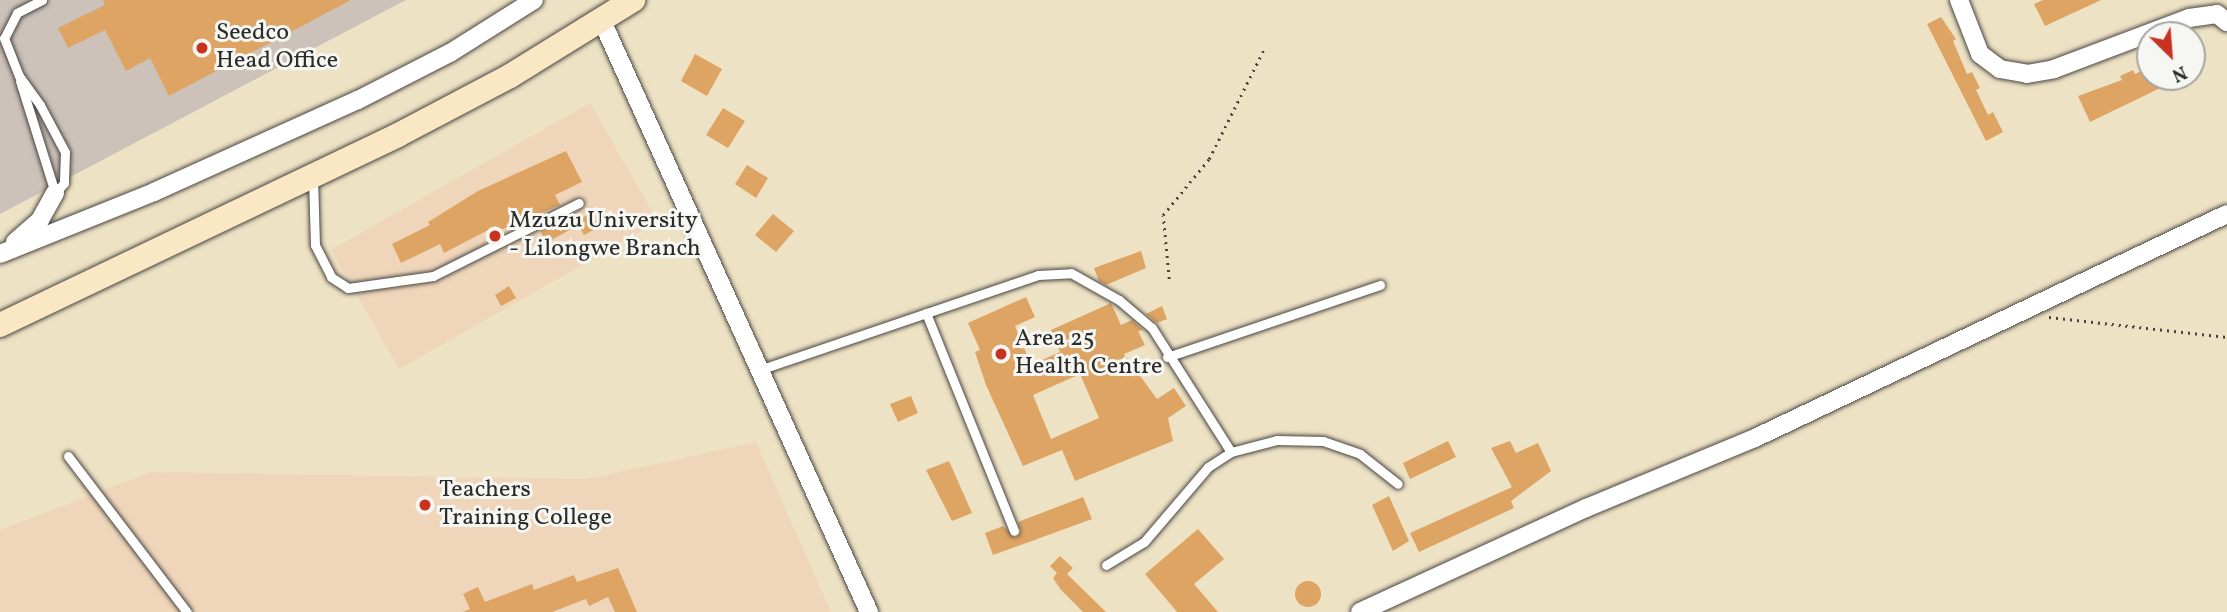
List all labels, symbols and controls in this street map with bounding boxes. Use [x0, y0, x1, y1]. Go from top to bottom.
place label: Seedco Head Office [216, 20, 338, 76]
north arrow [2136, 21, 2206, 91]
marker: Seedco Head Office [194, 40, 210, 56]
text: N [2167, 59, 2191, 88]
place label: Mzuzu University - Lilongwe Branch [509, 208, 701, 264]
marker: Mzuzu University - Lilongwe Branch [487, 228, 503, 244]
place label: Area 25 Health Centre [1015, 326, 1162, 382]
marker: Area 25 Health Centre [993, 346, 1009, 362]
place label: Teachers Training College [439, 477, 612, 533]
marker: Teachers Training College [417, 497, 433, 513]

